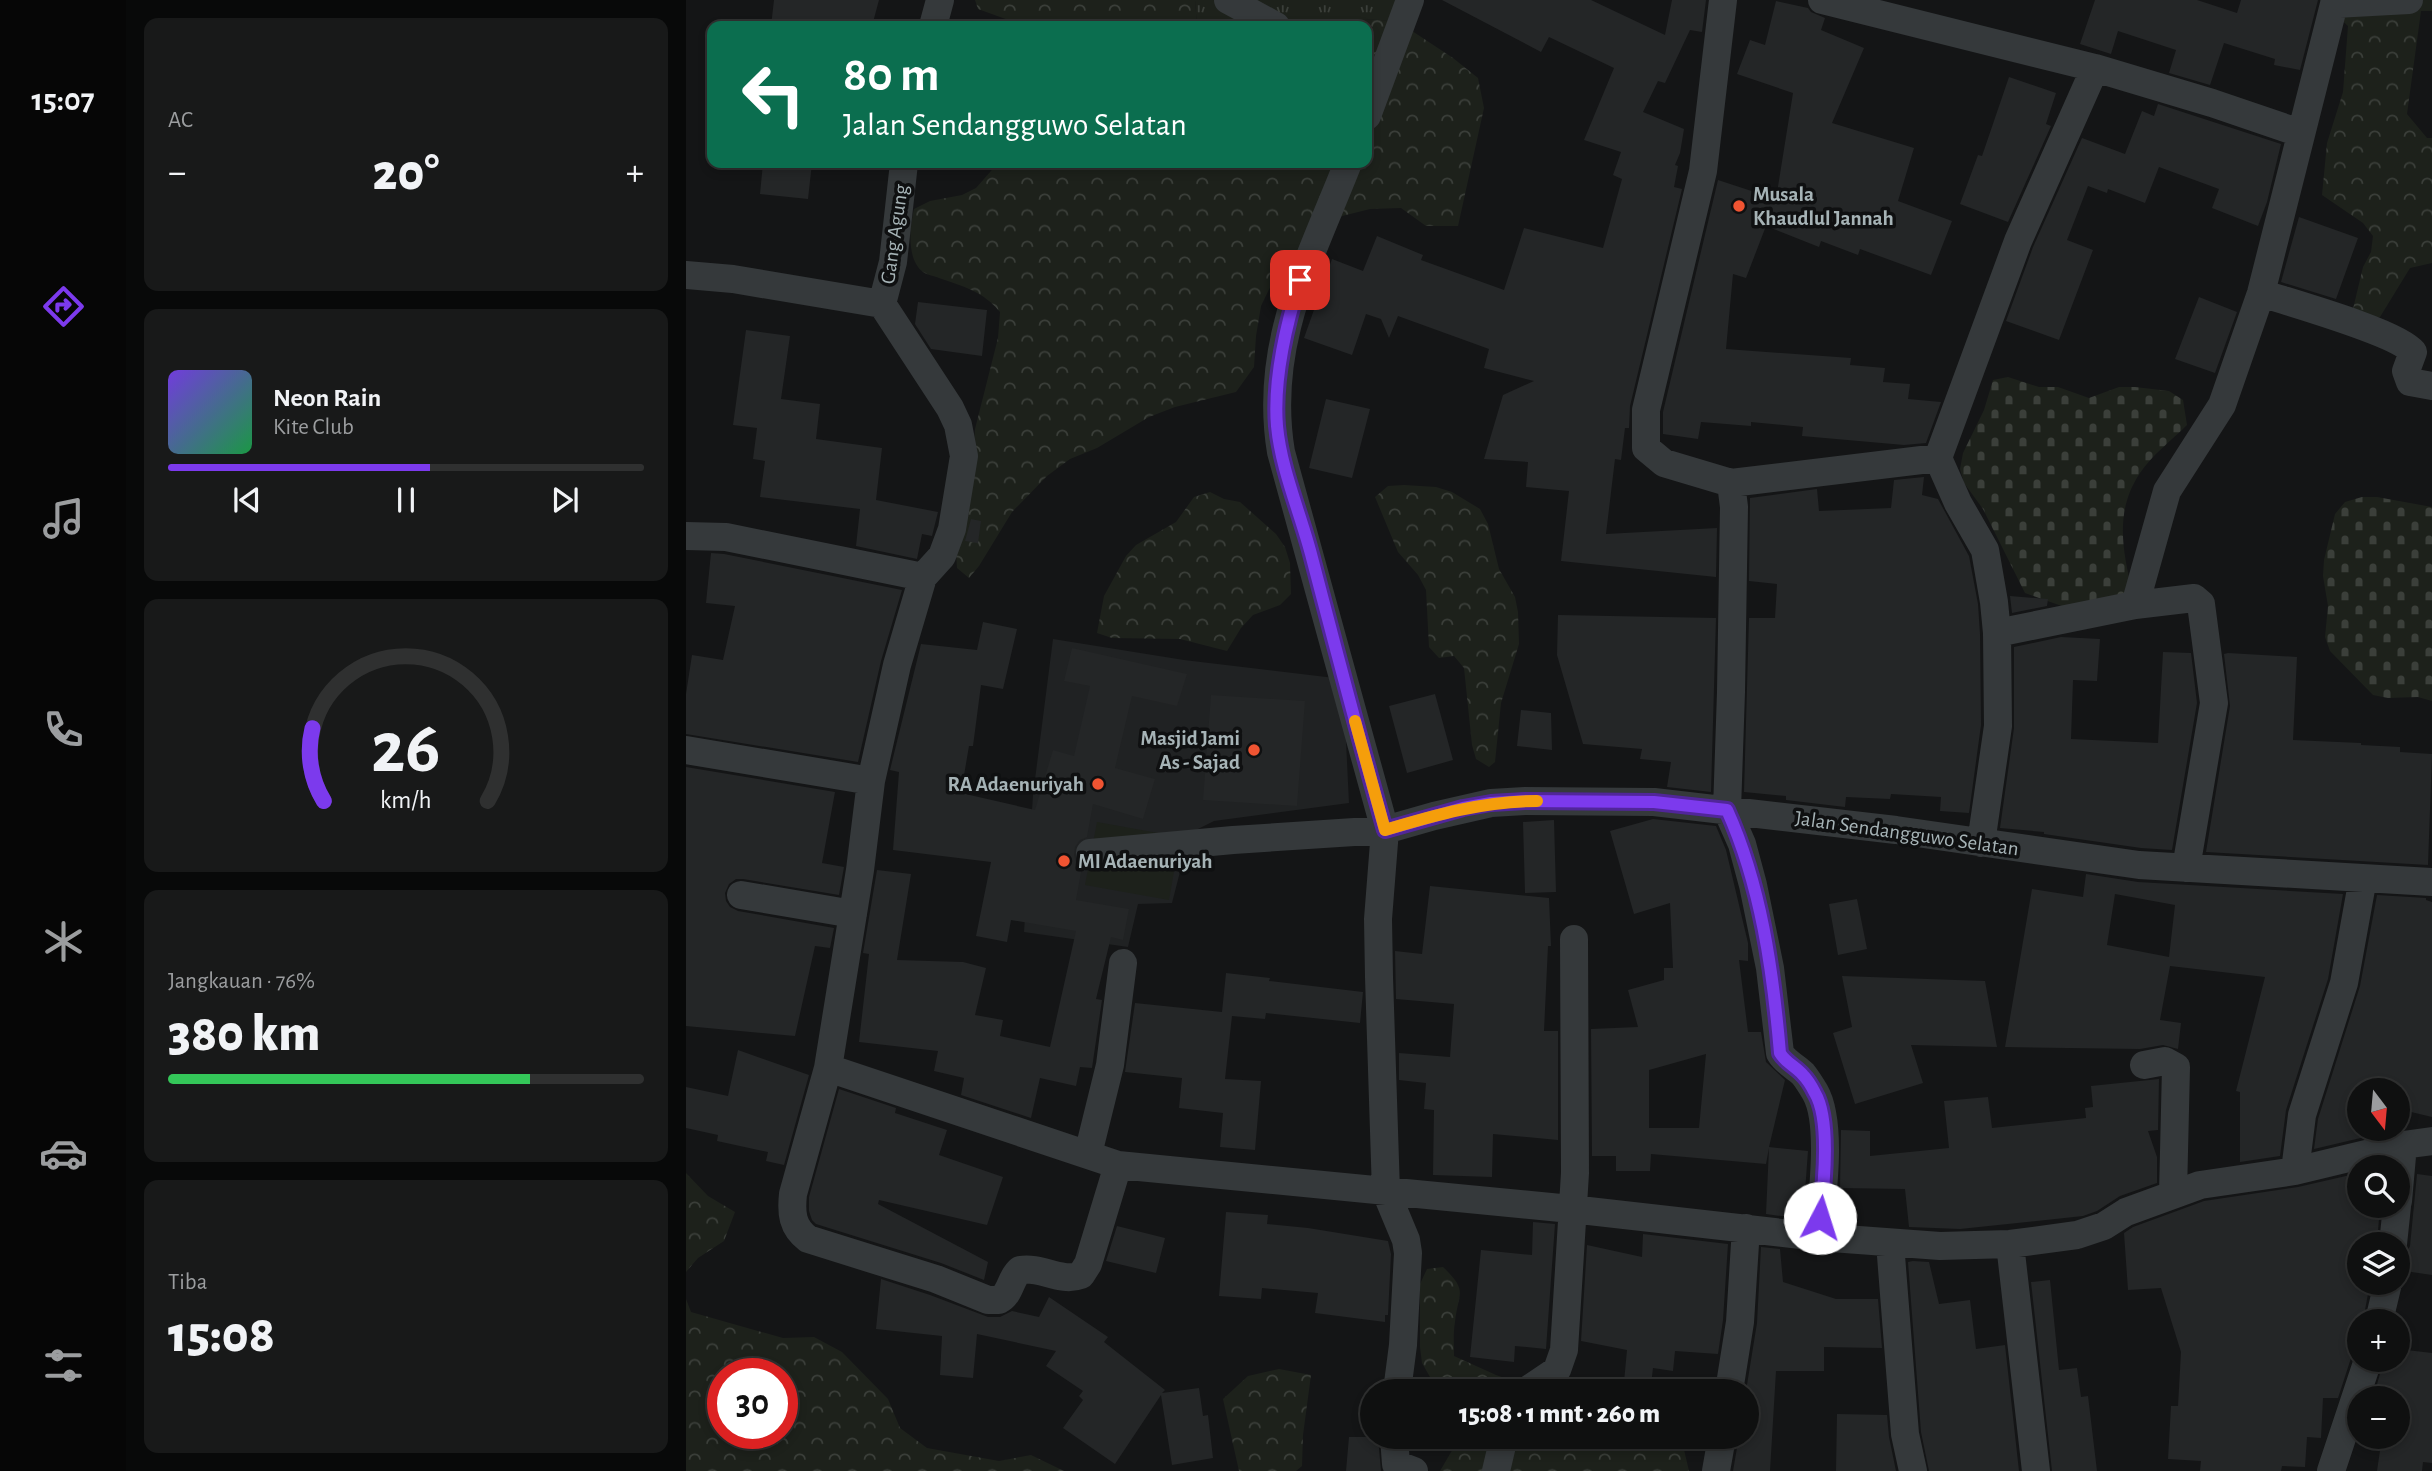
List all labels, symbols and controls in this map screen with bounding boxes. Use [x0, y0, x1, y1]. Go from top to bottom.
icon: left [728, 49, 819, 140]
text: 80 m [843, 51, 940, 100]
text: 15:07 [31, 84, 95, 116]
text: AC [168, 109, 193, 132]
text: Jalan Sendangguwo Selatan [843, 109, 1187, 141]
text: 20° [372, 147, 440, 199]
text: − [168, 154, 186, 192]
text: + [626, 154, 644, 192]
street label: Gang Agung [877, 182, 912, 285]
place label: Musala Khaudlul Jannah [1753, 184, 1894, 229]
marker: Musala Khaudlul Jannah [1731, 198, 1747, 214]
pin [1270, 250, 1330, 310]
icon: arrive [1281, 261, 1319, 299]
icon: directions [39, 282, 88, 331]
text: Neon Rain [273, 385, 381, 411]
text: Kite Club [273, 416, 354, 439]
icon: previous [228, 481, 266, 519]
icon: pause [387, 481, 425, 519]
icon: next [546, 481, 584, 519]
icon: music [39, 494, 88, 543]
icon: phone [39, 705, 88, 754]
text: 26 [371, 714, 441, 787]
place label: Masjid Jami As - Sajad [1141, 728, 1240, 773]
marker: Masjid Jami As - Sajad [1246, 742, 1262, 758]
place label: RA Adaenuriyah [947, 774, 1084, 795]
marker: RA Adaenuriyah [1090, 776, 1106, 792]
text: km/h [380, 788, 432, 813]
street label: Jalan Sendangguwo Selatan [1794, 807, 2020, 860]
place label: MI Adaenuriyah [1078, 851, 1213, 872]
marker: MI Adaenuriyah [1056, 853, 1072, 869]
icon: climate [39, 917, 88, 966]
text: Jangkauan · 76% [168, 970, 315, 993]
text: 380 km [168, 1008, 320, 1060]
north arrow [2347, 1078, 2410, 1141]
map controls [2347, 1078, 2410, 1449]
icon: car [39, 1129, 88, 1178]
button: search [2347, 1155, 2410, 1218]
position arrow [1783, 1181, 1857, 1255]
button: layers [2347, 1232, 2410, 1295]
text: Tiba [168, 1271, 207, 1294]
text: 15:08 [168, 1309, 275, 1361]
button: + [2347, 1309, 2410, 1372]
icon: filters [39, 1341, 88, 1390]
speed limit sign: 30 [707, 1358, 798, 1449]
button: − [2347, 1386, 2410, 1449]
text: 15:08 · 1 mnt · 260 m [1459, 1401, 1660, 1427]

